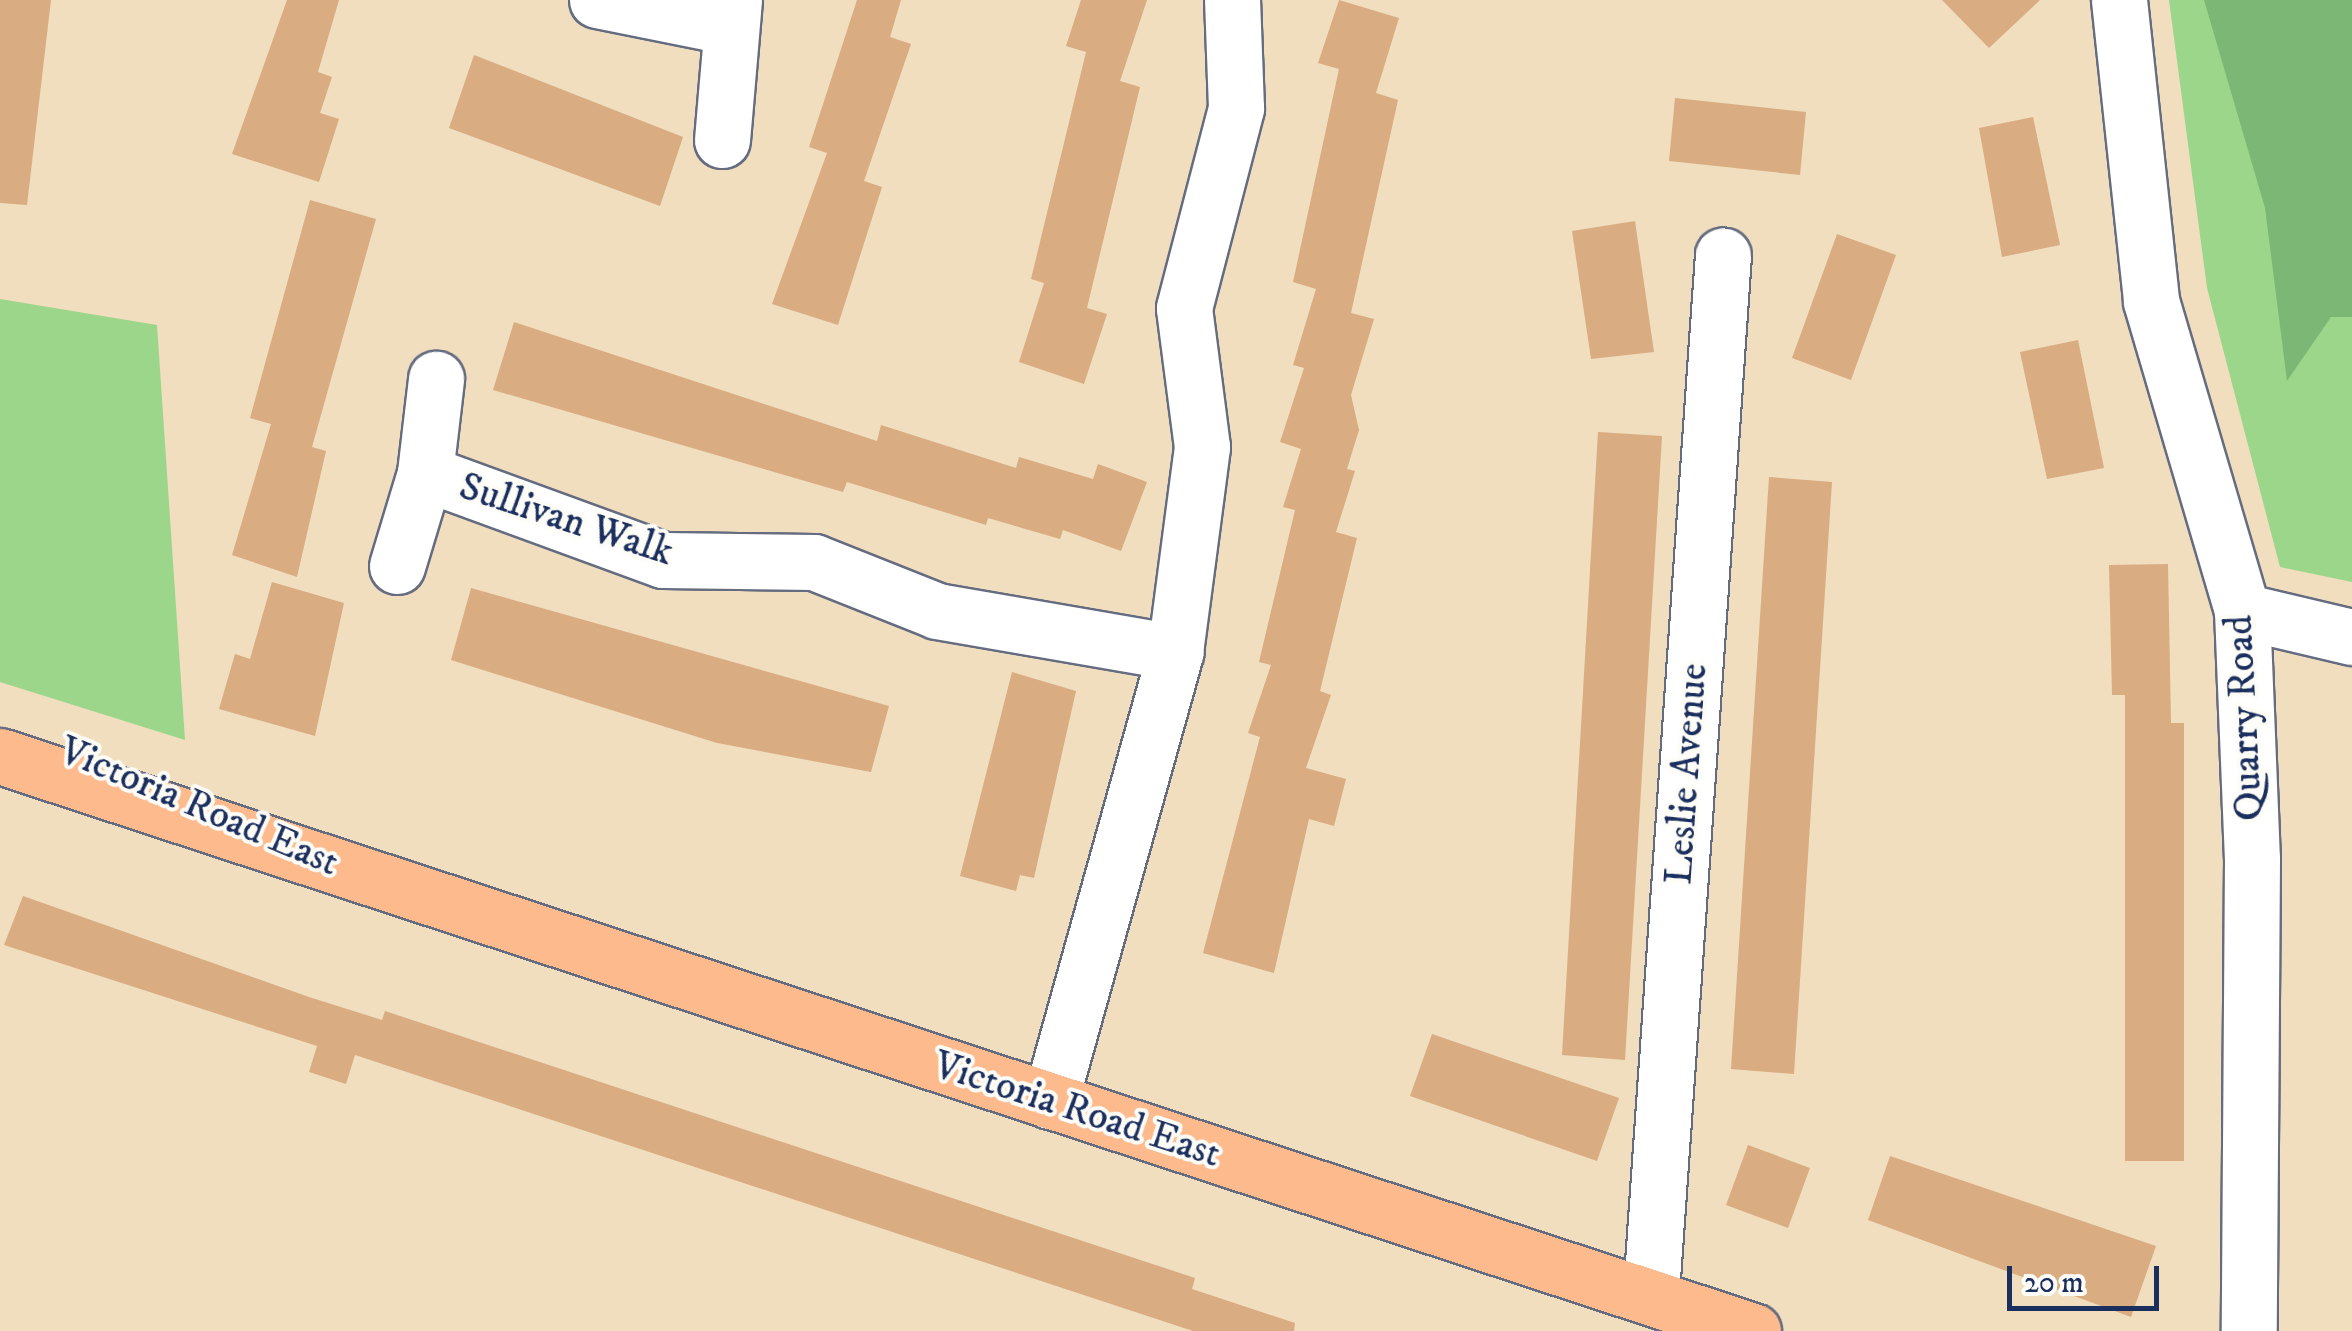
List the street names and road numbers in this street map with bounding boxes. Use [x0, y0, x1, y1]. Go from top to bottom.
street label: Sullivan Walk [453, 463, 679, 577]
street label: Quarry Road [2216, 614, 2274, 822]
street label: Leslie Avenue [1655, 662, 1719, 886]
street label: Victoria Road East [52, 727, 346, 887]
street label: Victoria Road East [928, 1041, 1226, 1179]

